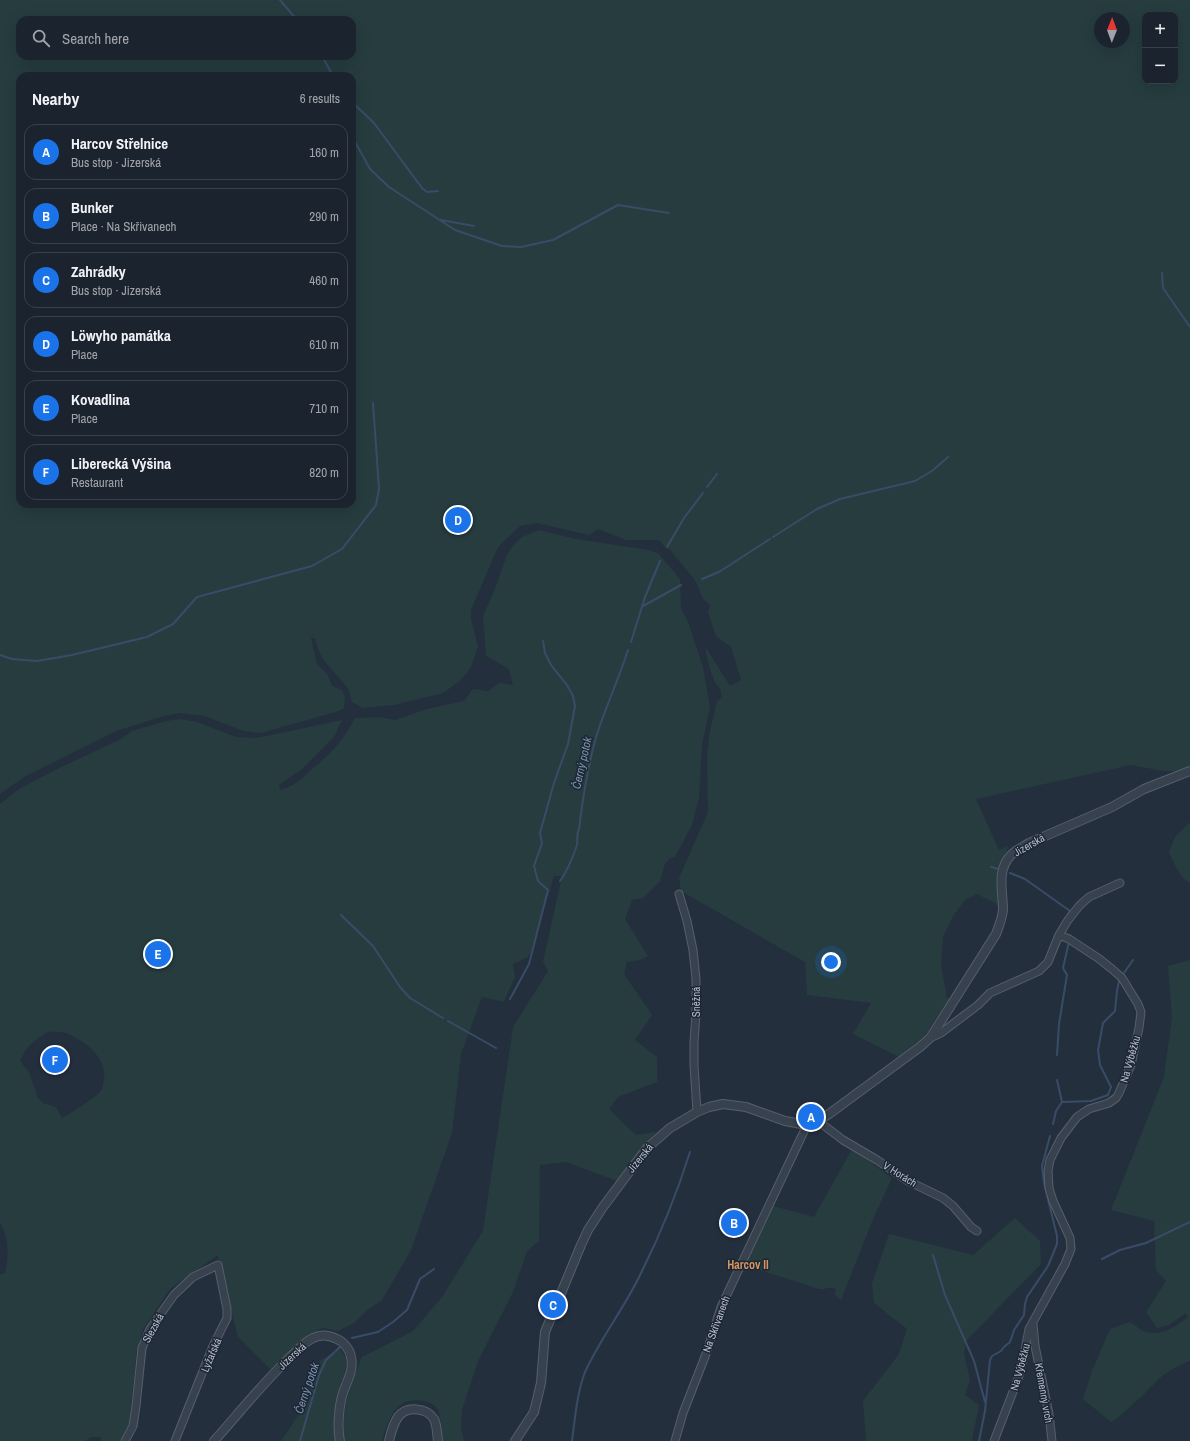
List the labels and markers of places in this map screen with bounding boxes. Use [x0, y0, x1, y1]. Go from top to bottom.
pin: D [445, 505, 471, 535]
pin: E [145, 939, 171, 969]
pin: F [42, 1045, 68, 1075]
pin: A [798, 1102, 824, 1132]
pin: B [721, 1208, 747, 1238]
pin: C [540, 1290, 566, 1320]

